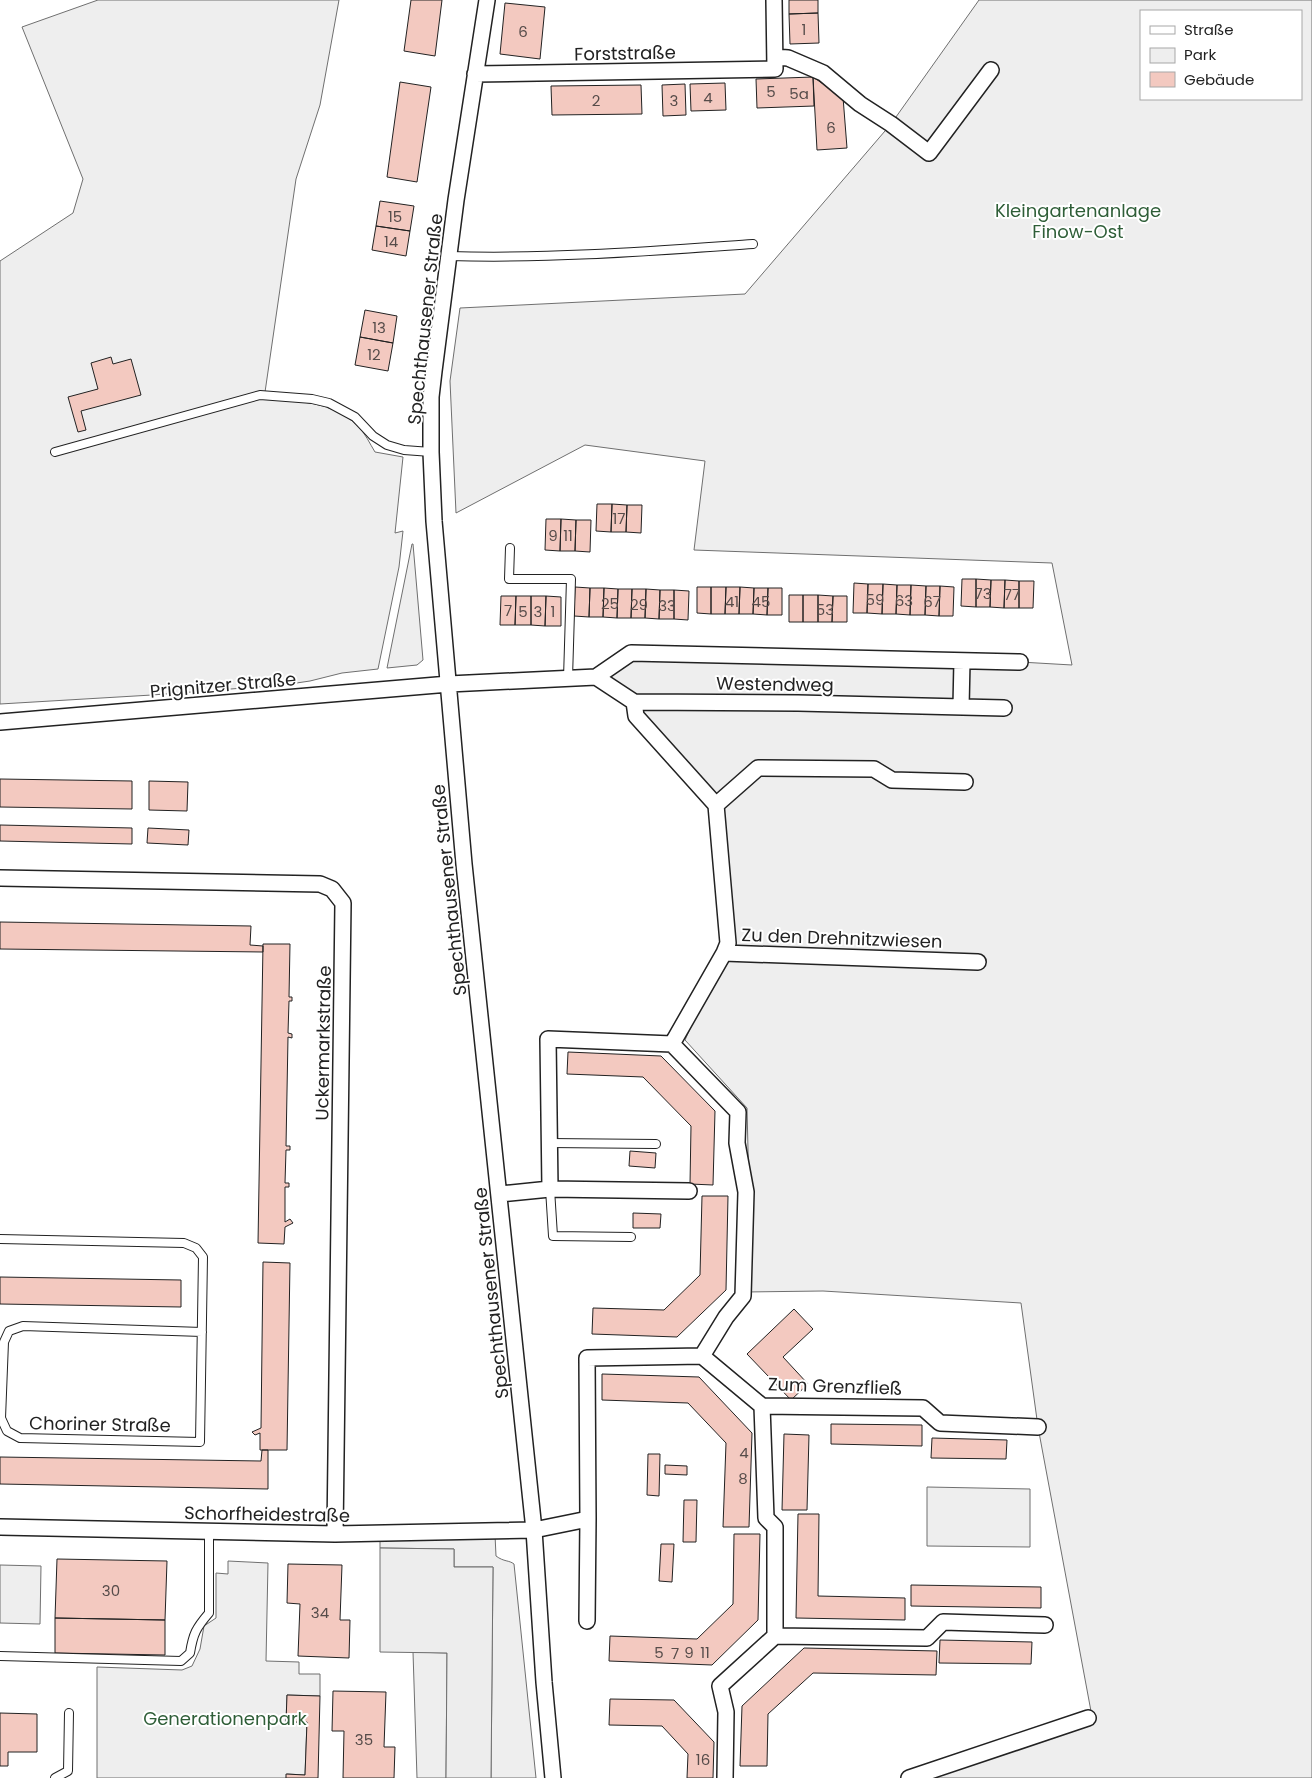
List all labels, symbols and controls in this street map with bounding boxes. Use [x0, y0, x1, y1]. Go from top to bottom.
legend [1140, 10, 1302, 100]
house number: 1 [802, 19, 806, 40]
text: Straße [1184, 19, 1234, 40]
house number: 6 [518, 21, 528, 42]
street label: Forststraße [574, 40, 676, 66]
text: Park [1184, 44, 1216, 65]
text: Gebäude [1184, 69, 1254, 90]
house number: 5 [766, 81, 776, 102]
house number: 5a [789, 83, 809, 104]
house number: 4 [703, 87, 713, 108]
house number: 2 [592, 90, 600, 111]
house number: 3 [670, 90, 678, 111]
house number: 6 [826, 117, 836, 138]
park label: Kleingartenanlage Finow-Ost [995, 198, 1161, 244]
house number: 15 [388, 206, 402, 227]
street label: Spechthausener Straße [401, 212, 449, 426]
house number: 14 [384, 231, 398, 252]
house number: 13 [372, 317, 386, 338]
house number: 12 [367, 344, 381, 365]
house number: 17 [613, 508, 626, 529]
house number: 9 [548, 525, 558, 546]
house number: 11 [563, 525, 573, 546]
house number: 73 [974, 583, 992, 604]
house number: 77 [1004, 584, 1020, 605]
house number: 59 [866, 589, 884, 610]
house number: 63 [895, 590, 913, 611]
house number: 41 [725, 591, 739, 612]
house number: 45 [752, 591, 770, 612]
house number: 67 [923, 591, 941, 612]
house number: 25 [601, 593, 619, 614]
house number: 29 [630, 594, 648, 615]
house number: 33 [658, 595, 676, 616]
house number: 53 [816, 599, 834, 620]
house number: 7 [504, 600, 512, 621]
house number: 5 [518, 601, 528, 622]
house number: 3 [534, 601, 542, 622]
house number: 1 [551, 601, 555, 622]
street label: Prignitzer Straße [149, 666, 297, 704]
street label: Westendweg [716, 670, 834, 698]
street label: Spechthausener Straße [425, 783, 473, 997]
street label: Zu den Drehnitzwiesen [741, 922, 943, 954]
street label: Uckermarkstraße [309, 965, 337, 1121]
street label: Spechthausener Straße [467, 1186, 515, 1400]
street label: Zum Grenzfließ [767, 1371, 903, 1401]
street label: Choriner Straße [29, 1410, 171, 1438]
house number: 4 [739, 1442, 749, 1463]
house number: 8 [738, 1468, 748, 1489]
street label: Schorfheidestraße [184, 1500, 350, 1528]
house number: 30 [102, 1580, 120, 1601]
house number: 34 [311, 1602, 329, 1623]
house number: 5 [654, 1642, 664, 1663]
house number: 9 [684, 1642, 694, 1663]
house number: 11 [700, 1642, 710, 1663]
house number: 7 [671, 1643, 679, 1664]
park label: Generationenpark [143, 1706, 308, 1731]
house number: 35 [355, 1729, 373, 1750]
house number: 16 [696, 1749, 710, 1770]

